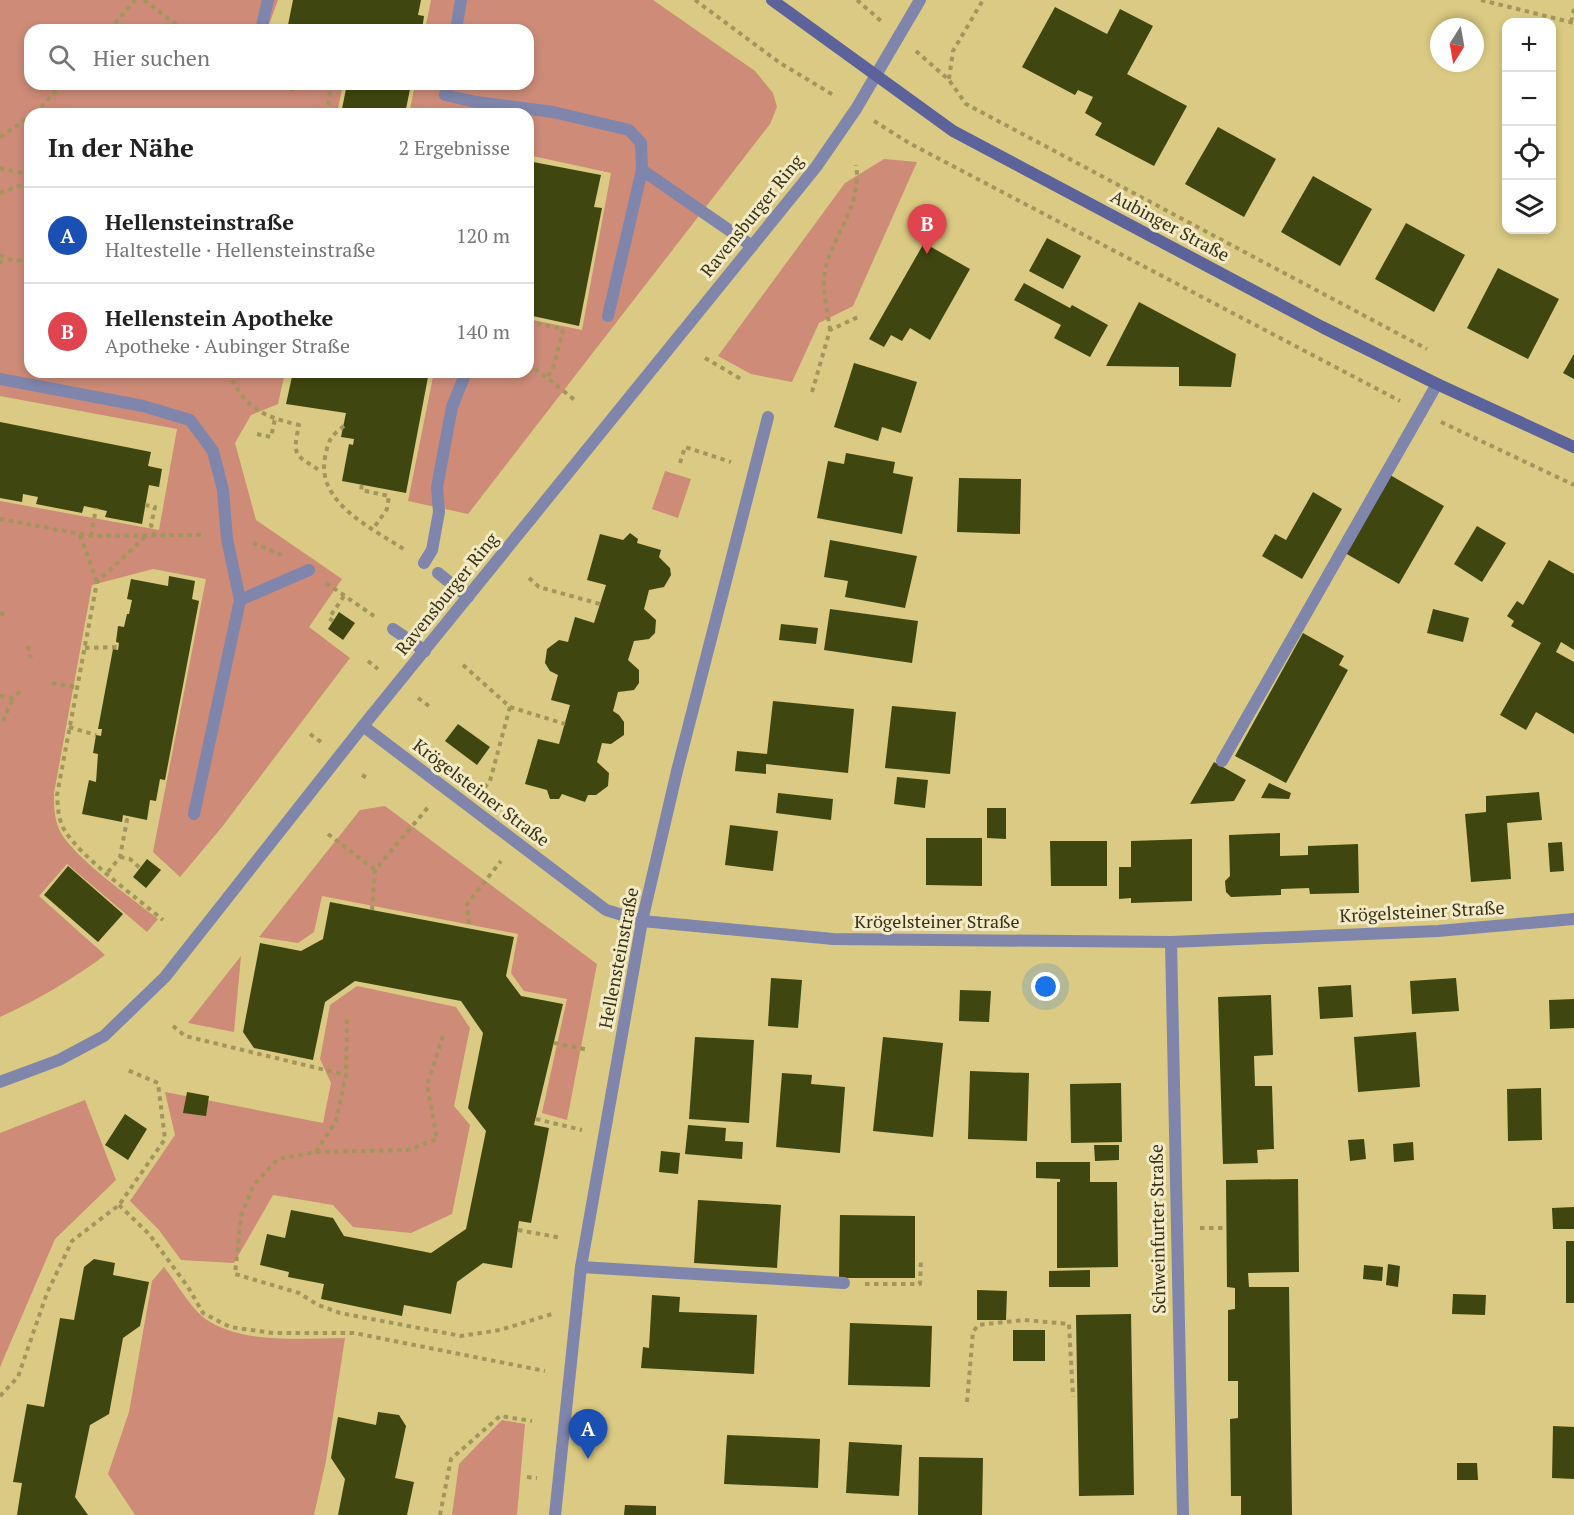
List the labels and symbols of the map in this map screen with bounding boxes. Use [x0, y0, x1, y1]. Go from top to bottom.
north arrow [1430, 18, 1484, 72]
street label: Ravensburger Ring [694, 149, 808, 282]
street label: Aubinger Straße [1107, 184, 1234, 267]
pin: B [908, 204, 946, 254]
street label: Ravensburger Ring [389, 527, 503, 660]
street label: Krögelsteiner Straße [408, 733, 555, 852]
street label: Hellensteinstraße [593, 885, 643, 1030]
street label: Krögelsteiner Straße [1339, 895, 1505, 927]
street label: Krögelsteiner Straße [854, 909, 1020, 933]
your location [1031, 972, 1060, 1001]
street label: Schweinfurter Straße [1144, 1144, 1170, 1314]
pin: A [568, 1410, 608, 1459]

